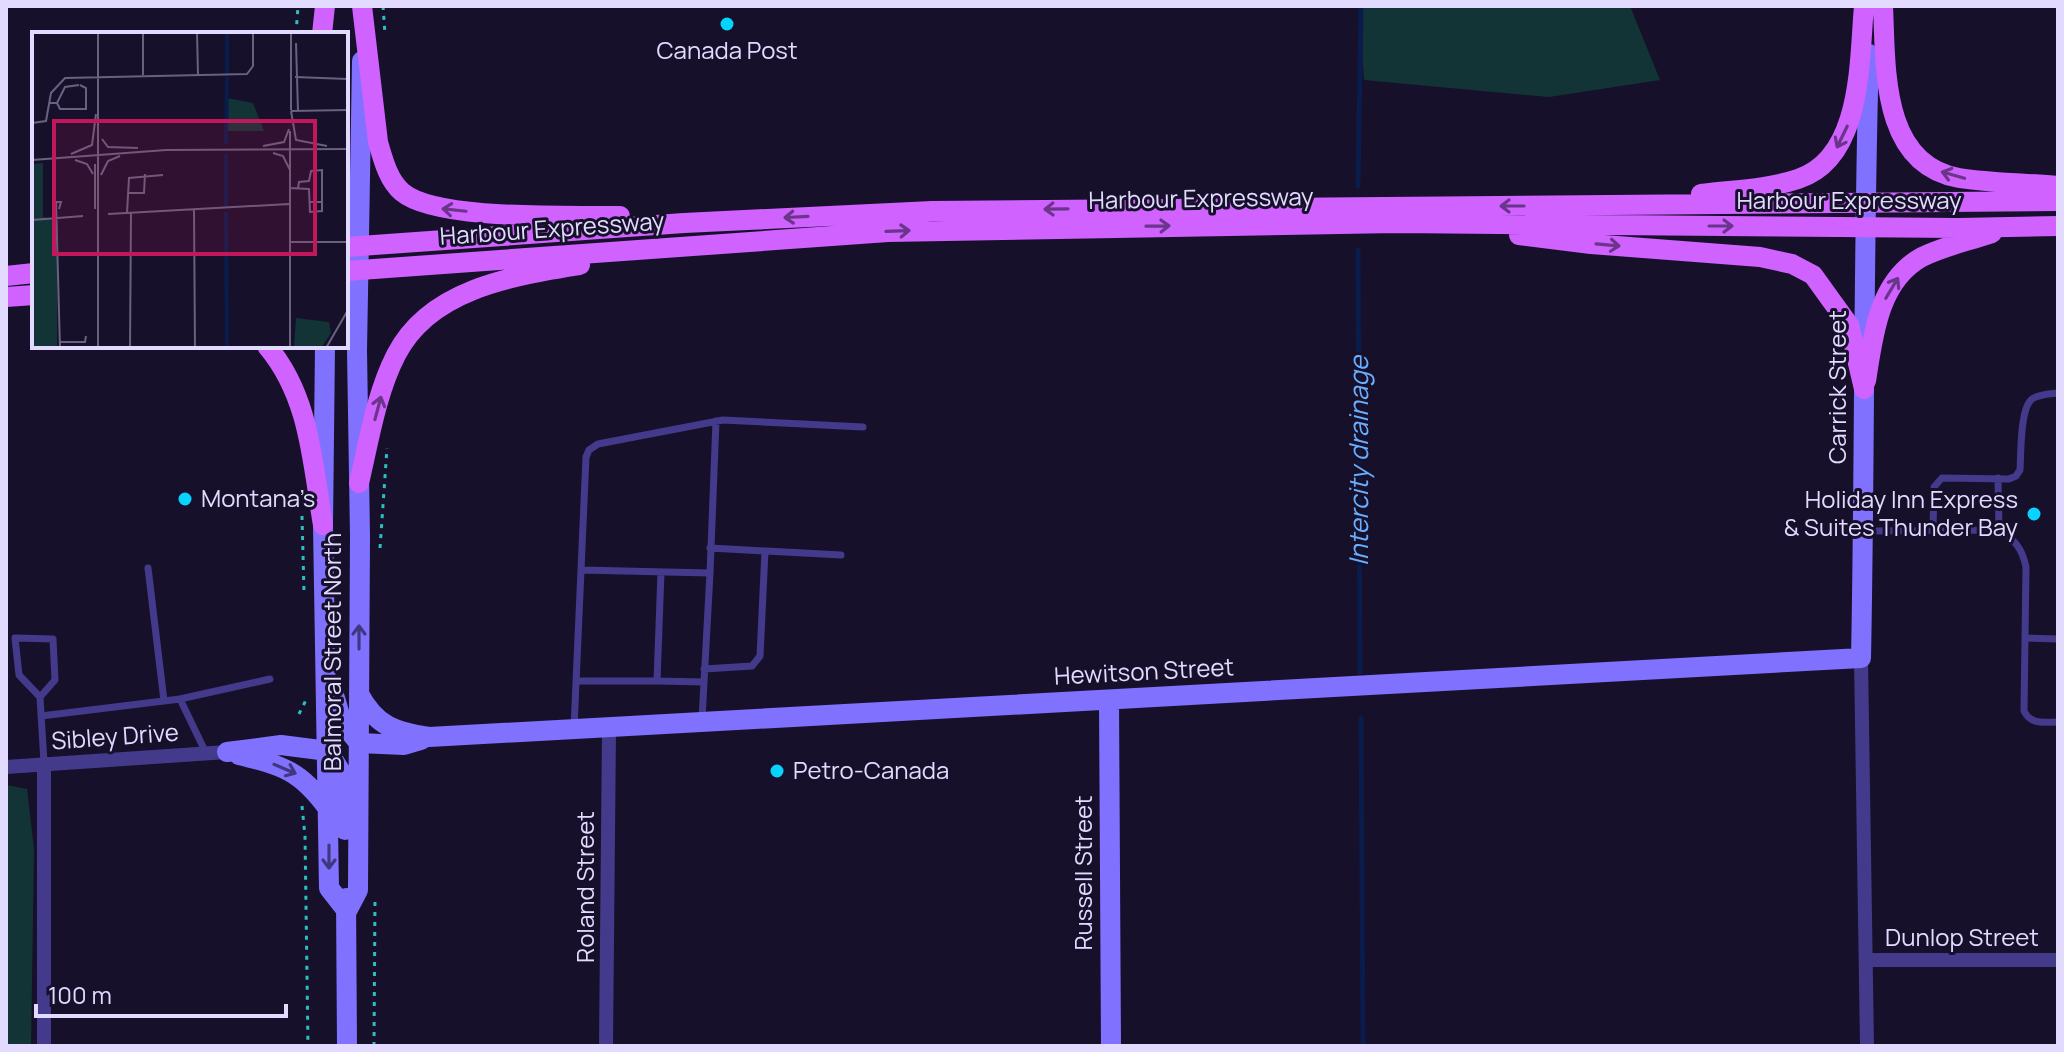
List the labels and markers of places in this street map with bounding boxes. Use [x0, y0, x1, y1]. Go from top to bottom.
marker: Canada Post [718, 15, 736, 33]
place label: Canada Post [656, 33, 798, 66]
place label: Montana’s [201, 481, 315, 514]
place label: Holiday Inn Express & Suites Thunder Bay [1784, 482, 2018, 543]
marker: Montana’s [176, 490, 194, 508]
marker: Holiday Inn Express & Suites Thunder Bay [2025, 505, 2043, 523]
place label: Petro-Canada [793, 753, 949, 786]
marker: Petro-Canada [768, 762, 786, 780]

